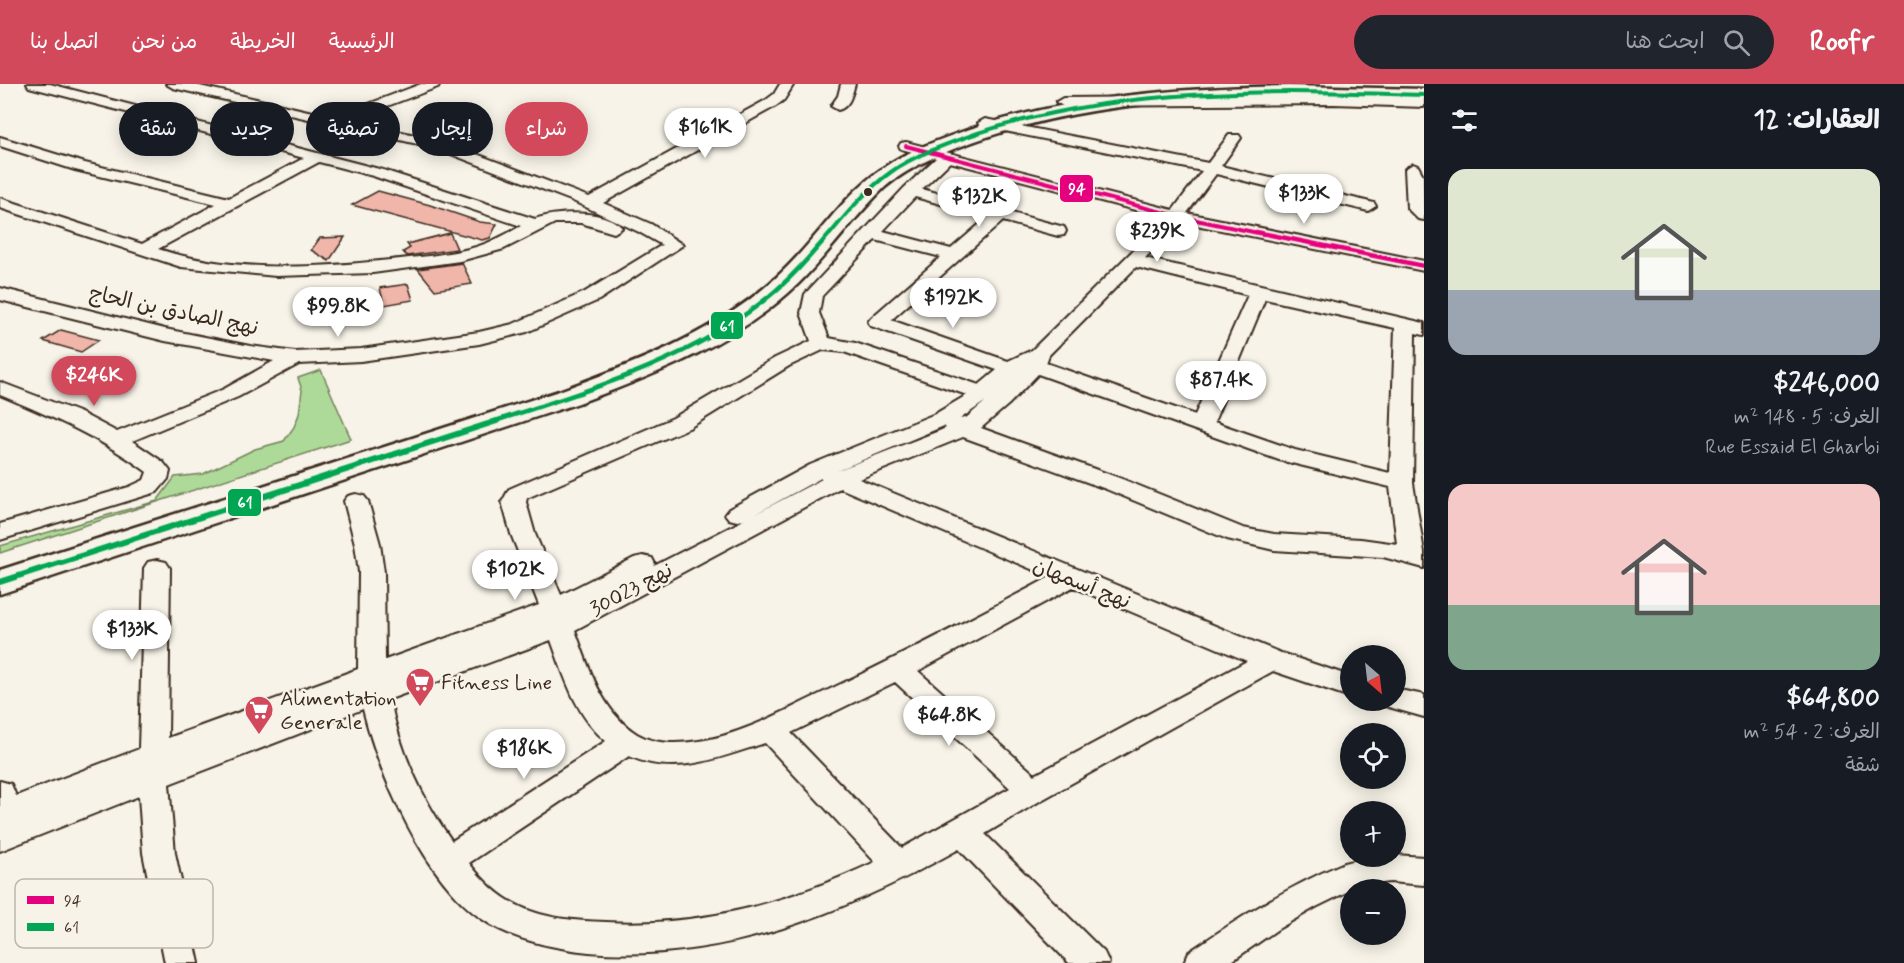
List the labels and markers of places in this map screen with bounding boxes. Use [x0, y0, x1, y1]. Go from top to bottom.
pin: $161K [663, 108, 747, 159]
pin: $133K [1262, 174, 1346, 225]
pin: $132K [937, 177, 1021, 228]
unlabelled marker [862, 186, 874, 198]
pin: $239K [1115, 212, 1199, 263]
pin: $192K [911, 278, 995, 329]
pin: $99.8K [289, 287, 387, 338]
pin: $246K [52, 356, 136, 407]
pin: $87.4K [1172, 361, 1270, 412]
pin: $102K [473, 550, 557, 601]
pin: $133K [90, 610, 174, 661]
supermarket icon: Fitness Line [404, 666, 436, 708]
place label: Fitness Line [441, 669, 552, 697]
place label: Alimentation Generale [280, 685, 397, 737]
supermarket icon: Alimentation Generale [243, 694, 275, 736]
pin: $64.8K [900, 696, 998, 747]
pin: $186K [482, 729, 566, 780]

